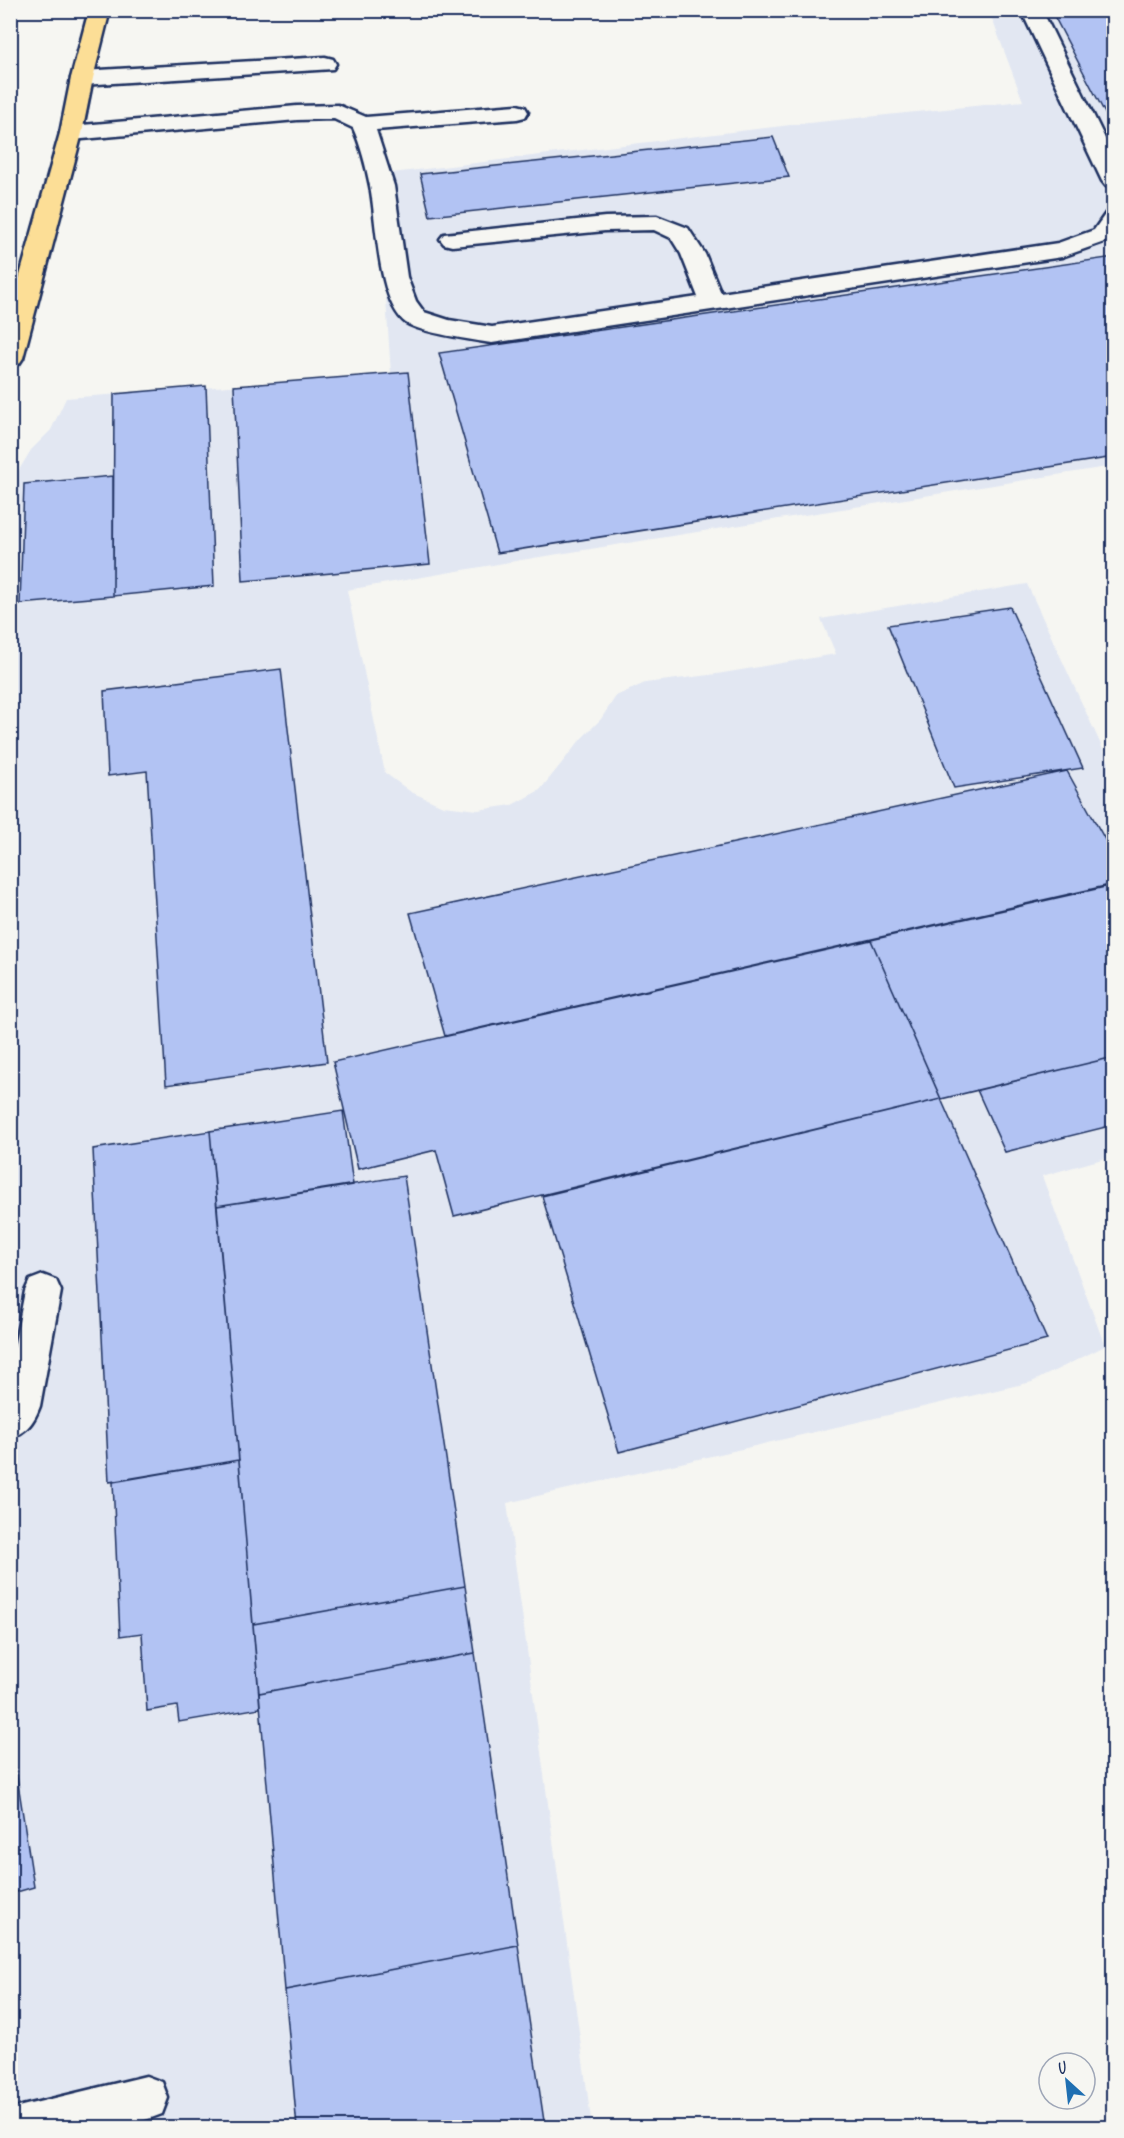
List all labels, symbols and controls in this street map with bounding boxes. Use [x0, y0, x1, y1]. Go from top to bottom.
north arrow [1037, 2051, 1097, 2111]
text: U [1053, 2056, 1072, 2079]

